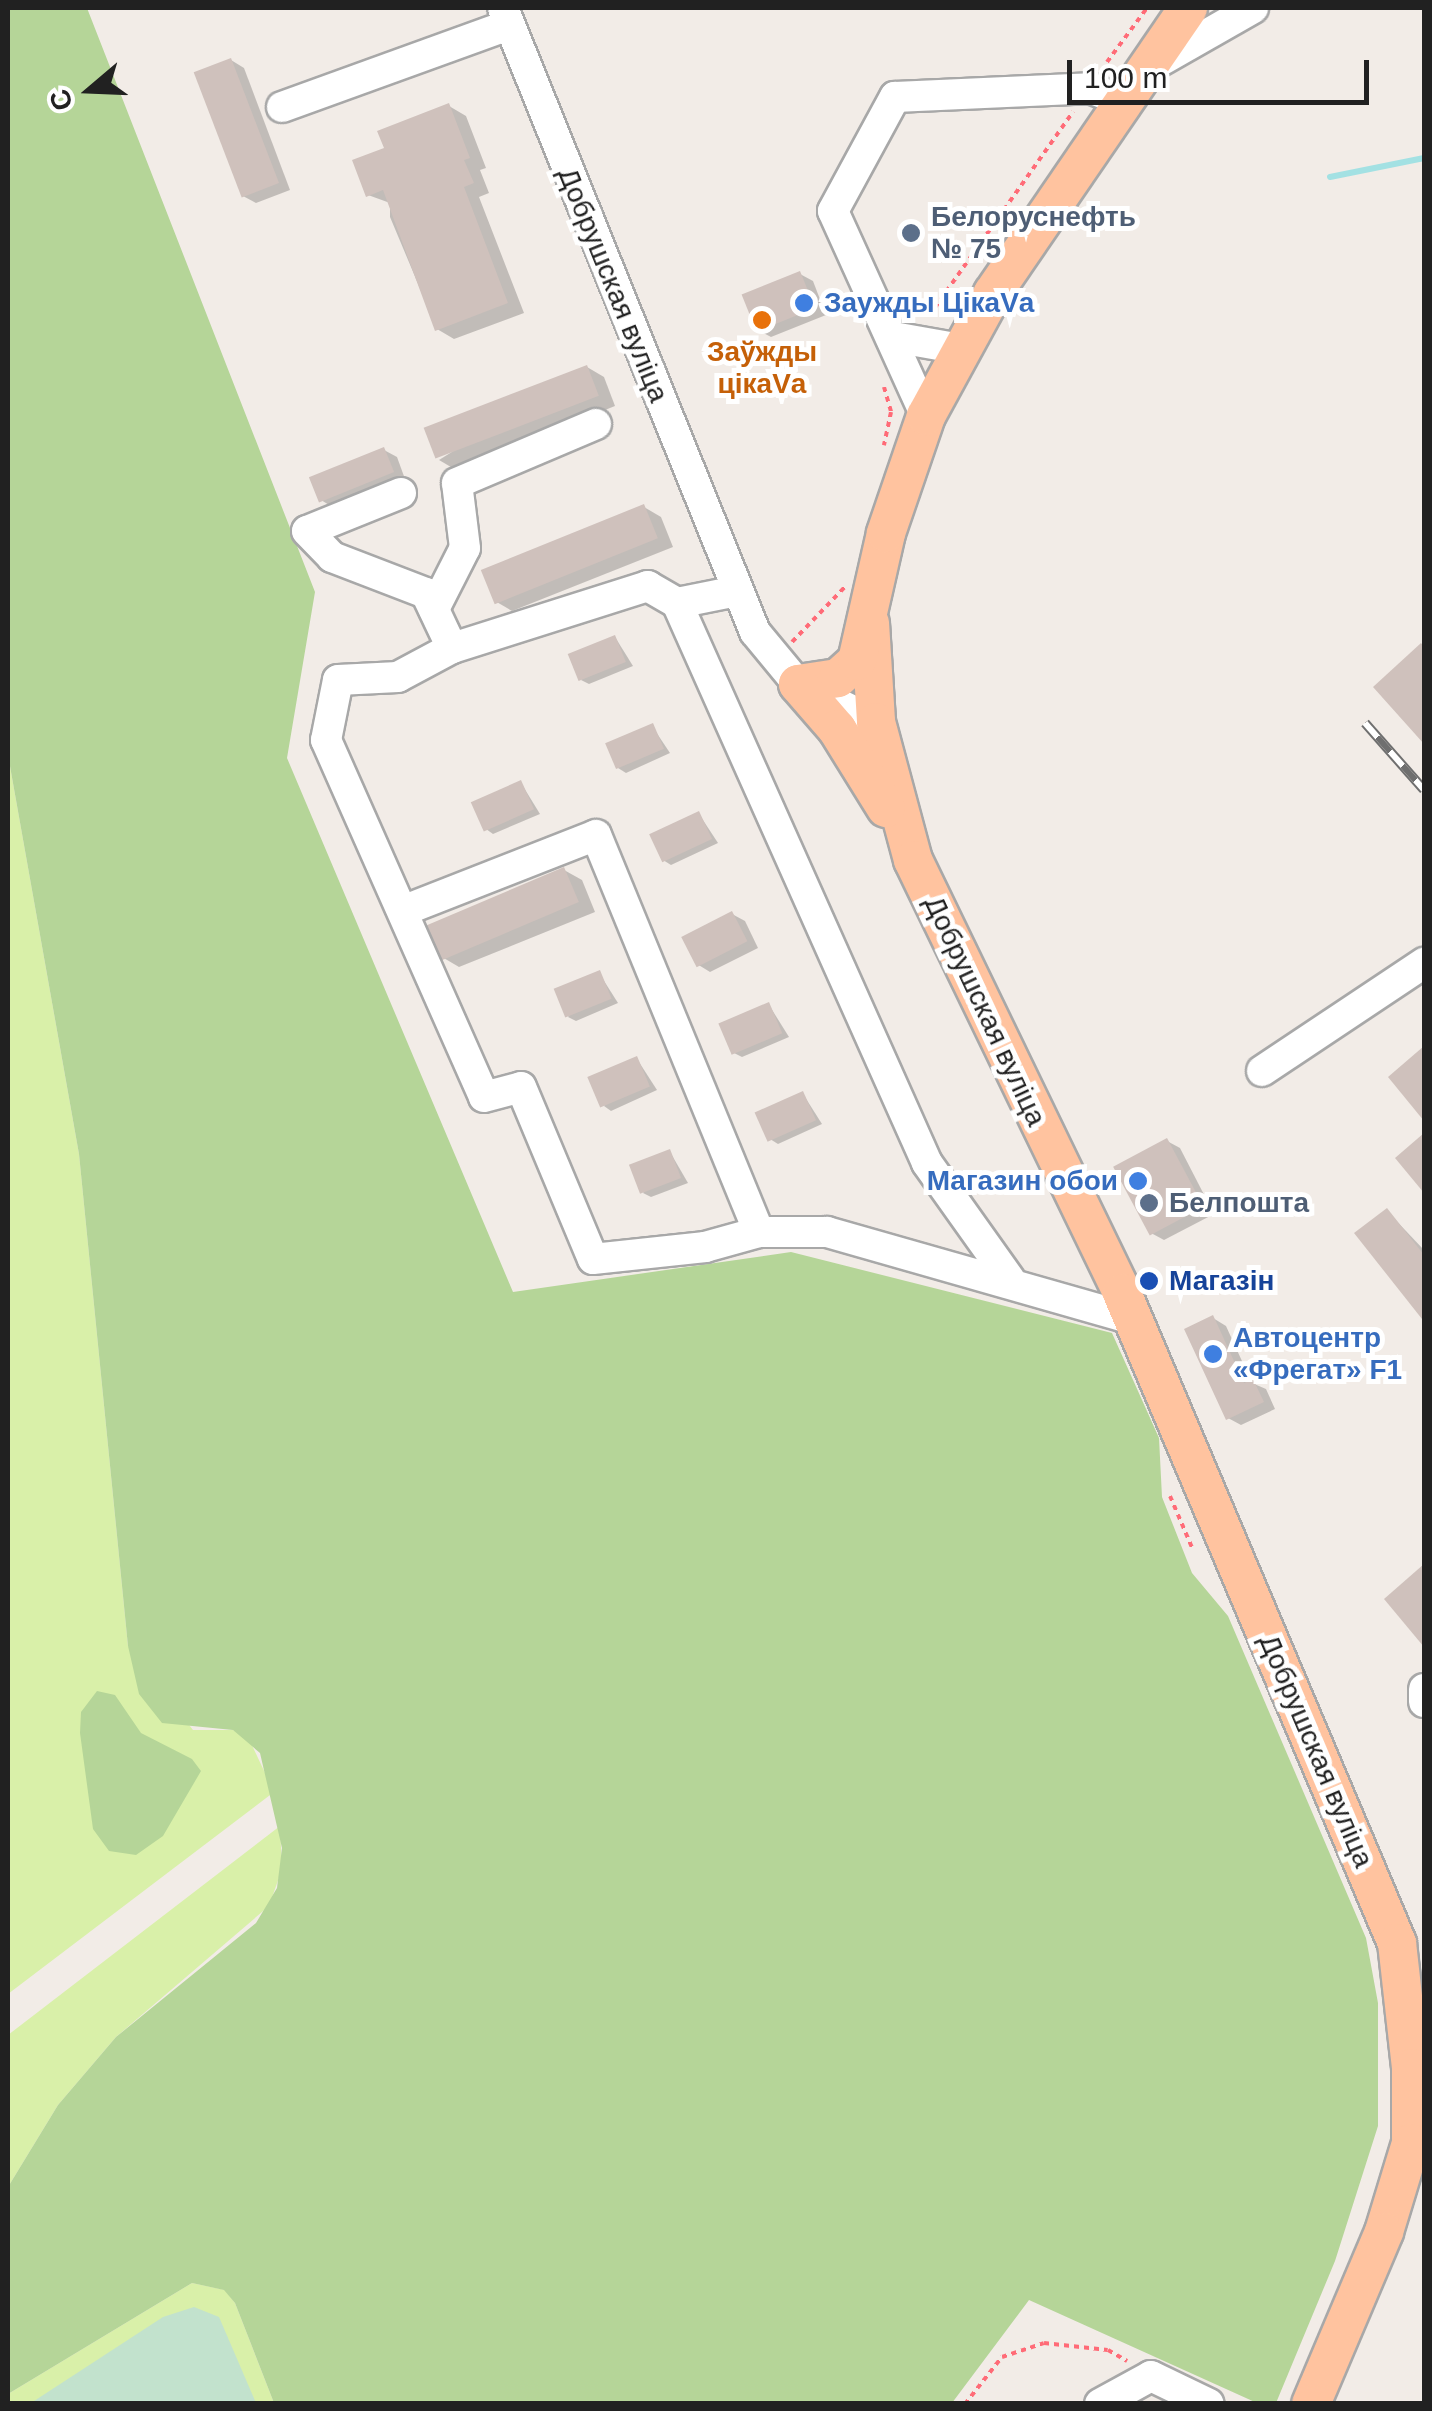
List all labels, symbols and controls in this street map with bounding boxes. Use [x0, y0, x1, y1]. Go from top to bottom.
north arrow [40, 40, 140, 140]
scale bar [1072, 40, 1374, 102]
text: 100 m [1084, 61, 1167, 94]
text: С [43, 85, 79, 115]
street label: Добрушская вуліца [551, 163, 675, 407]
place label: Белоруснефть № 75 [931, 200, 1136, 266]
marker: Белоруснефть № 75 [900, 222, 922, 244]
place label: Заужды ЦікаVа [824, 286, 1034, 320]
marker: Заужды ЦікаVа [793, 292, 815, 314]
marker: Заўжды цікаVа [751, 309, 773, 331]
place label: Заўжды цікаVа [707, 335, 817, 401]
street label: Добрушская вуліца [917, 891, 1053, 1131]
place label: Магазин обои [927, 1164, 1118, 1198]
marker: Магазин обои [1127, 1170, 1149, 1192]
place label: Белпошта [1169, 1186, 1309, 1220]
marker: Белпошта [1138, 1192, 1160, 1214]
place label: Магазін [1169, 1264, 1274, 1298]
marker: Магазін [1138, 1270, 1160, 1292]
place label: Автоцентр «Фрегат» F1 [1233, 1321, 1402, 1387]
marker: Автоцентр «Фрегат» F1 [1202, 1343, 1224, 1365]
street label: Добрушская вуліца [1252, 1629, 1380, 1873]

